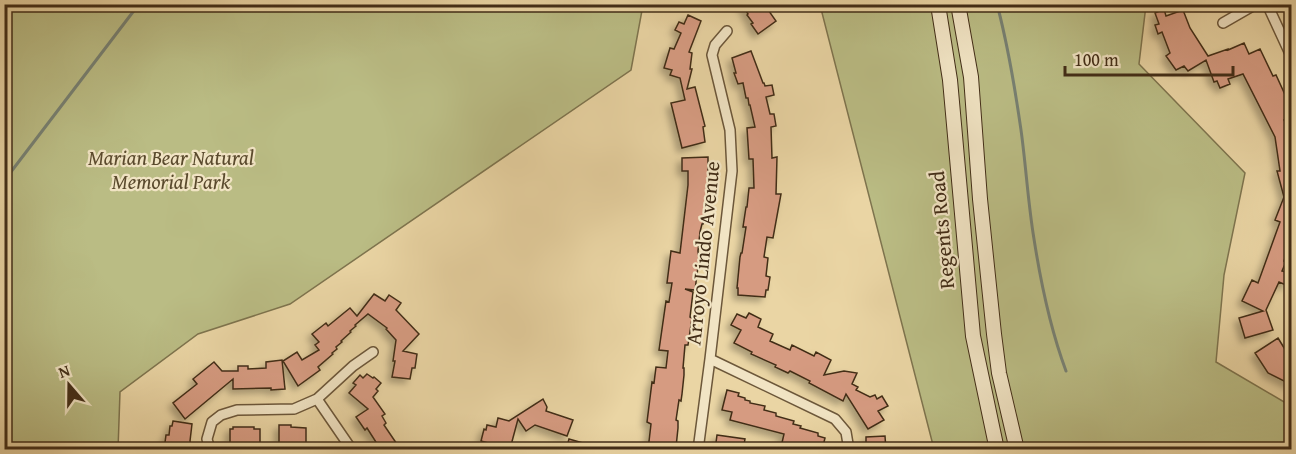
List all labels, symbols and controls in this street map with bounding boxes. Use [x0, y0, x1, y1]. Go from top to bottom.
scale bar [1065, 39, 1233, 77]
text: 100 m [1074, 46, 1119, 73]
park label: Marian Bear Natural Memorial Park [88, 142, 254, 197]
street label: Arroyo Lindo Avenue [677, 159, 728, 346]
street label: Regents Road [921, 169, 962, 290]
north arrow [39, 355, 99, 415]
text: N [55, 358, 73, 384]

